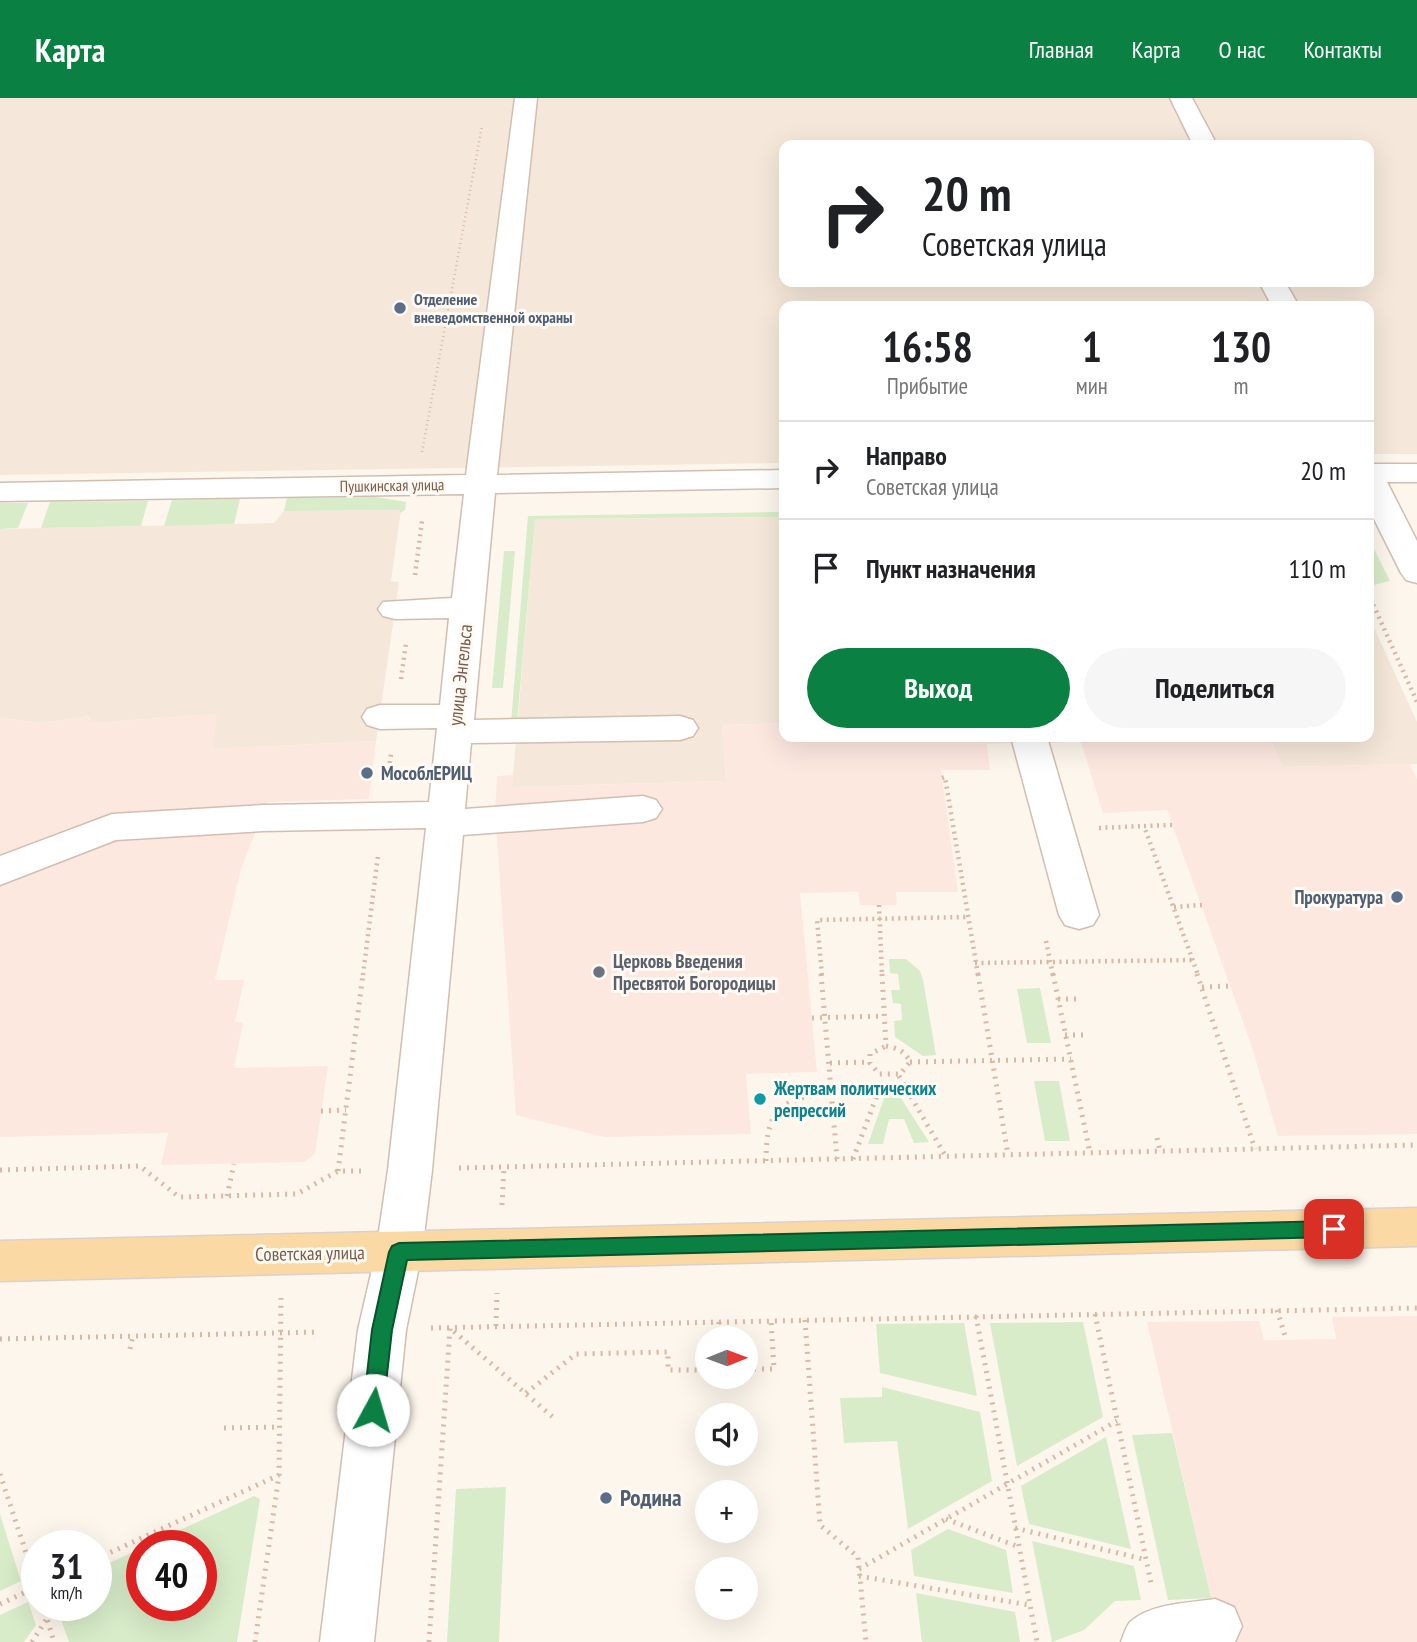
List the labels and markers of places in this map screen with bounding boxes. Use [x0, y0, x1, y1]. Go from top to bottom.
place label: Отделение вневедомственной охраны [414, 289, 573, 327]
marker: Отделение вневедомственной охраны [392, 300, 408, 316]
place label: МособлЕРИЦ [381, 761, 472, 785]
marker: МособлЕРИЦ [359, 765, 375, 781]
place label: Прокуратура [1294, 885, 1383, 909]
marker: Прокуратура [1389, 889, 1405, 905]
place label: Церковь Введения Пресвятой Богородицы [613, 949, 776, 995]
marker: Церковь Введения Пресвятой Богородицы [591, 964, 607, 980]
place label: Жертвам политических репрессий [773, 1076, 937, 1122]
marker: Жертвам политических репрессий [752, 1091, 768, 1107]
pin [1304, 1199, 1364, 1259]
place label: Родина [620, 1483, 682, 1512]
marker: Родина [598, 1490, 614, 1506]

